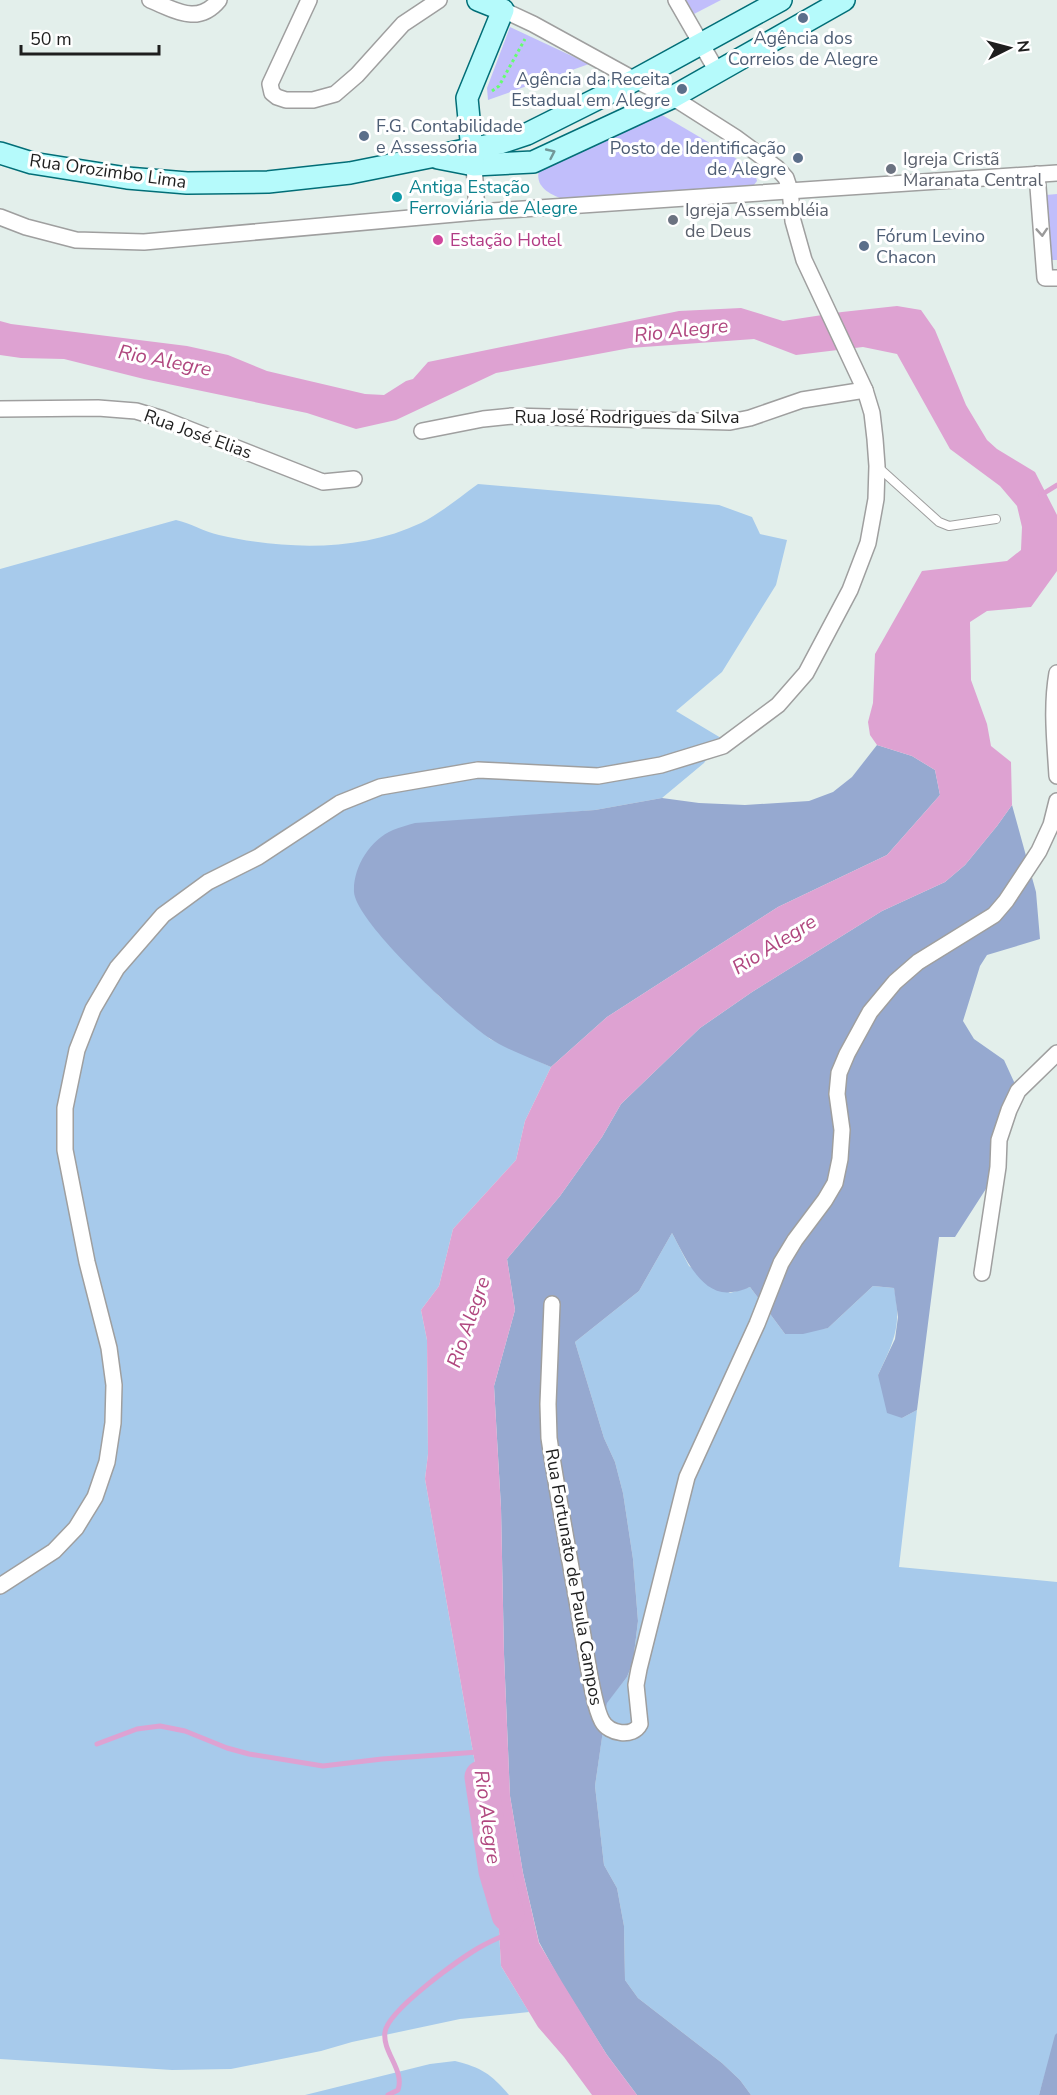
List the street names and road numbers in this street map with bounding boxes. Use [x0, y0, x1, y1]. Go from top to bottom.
street label: Rua Orozimbo Lima [28, 148, 188, 194]
street label: Rua José Elias [141, 403, 255, 465]
street label: Rua José Rodrigues da Silva [514, 405, 740, 429]
street label: Rua Fortunato de Paula Campos [540, 1447, 608, 1707]

